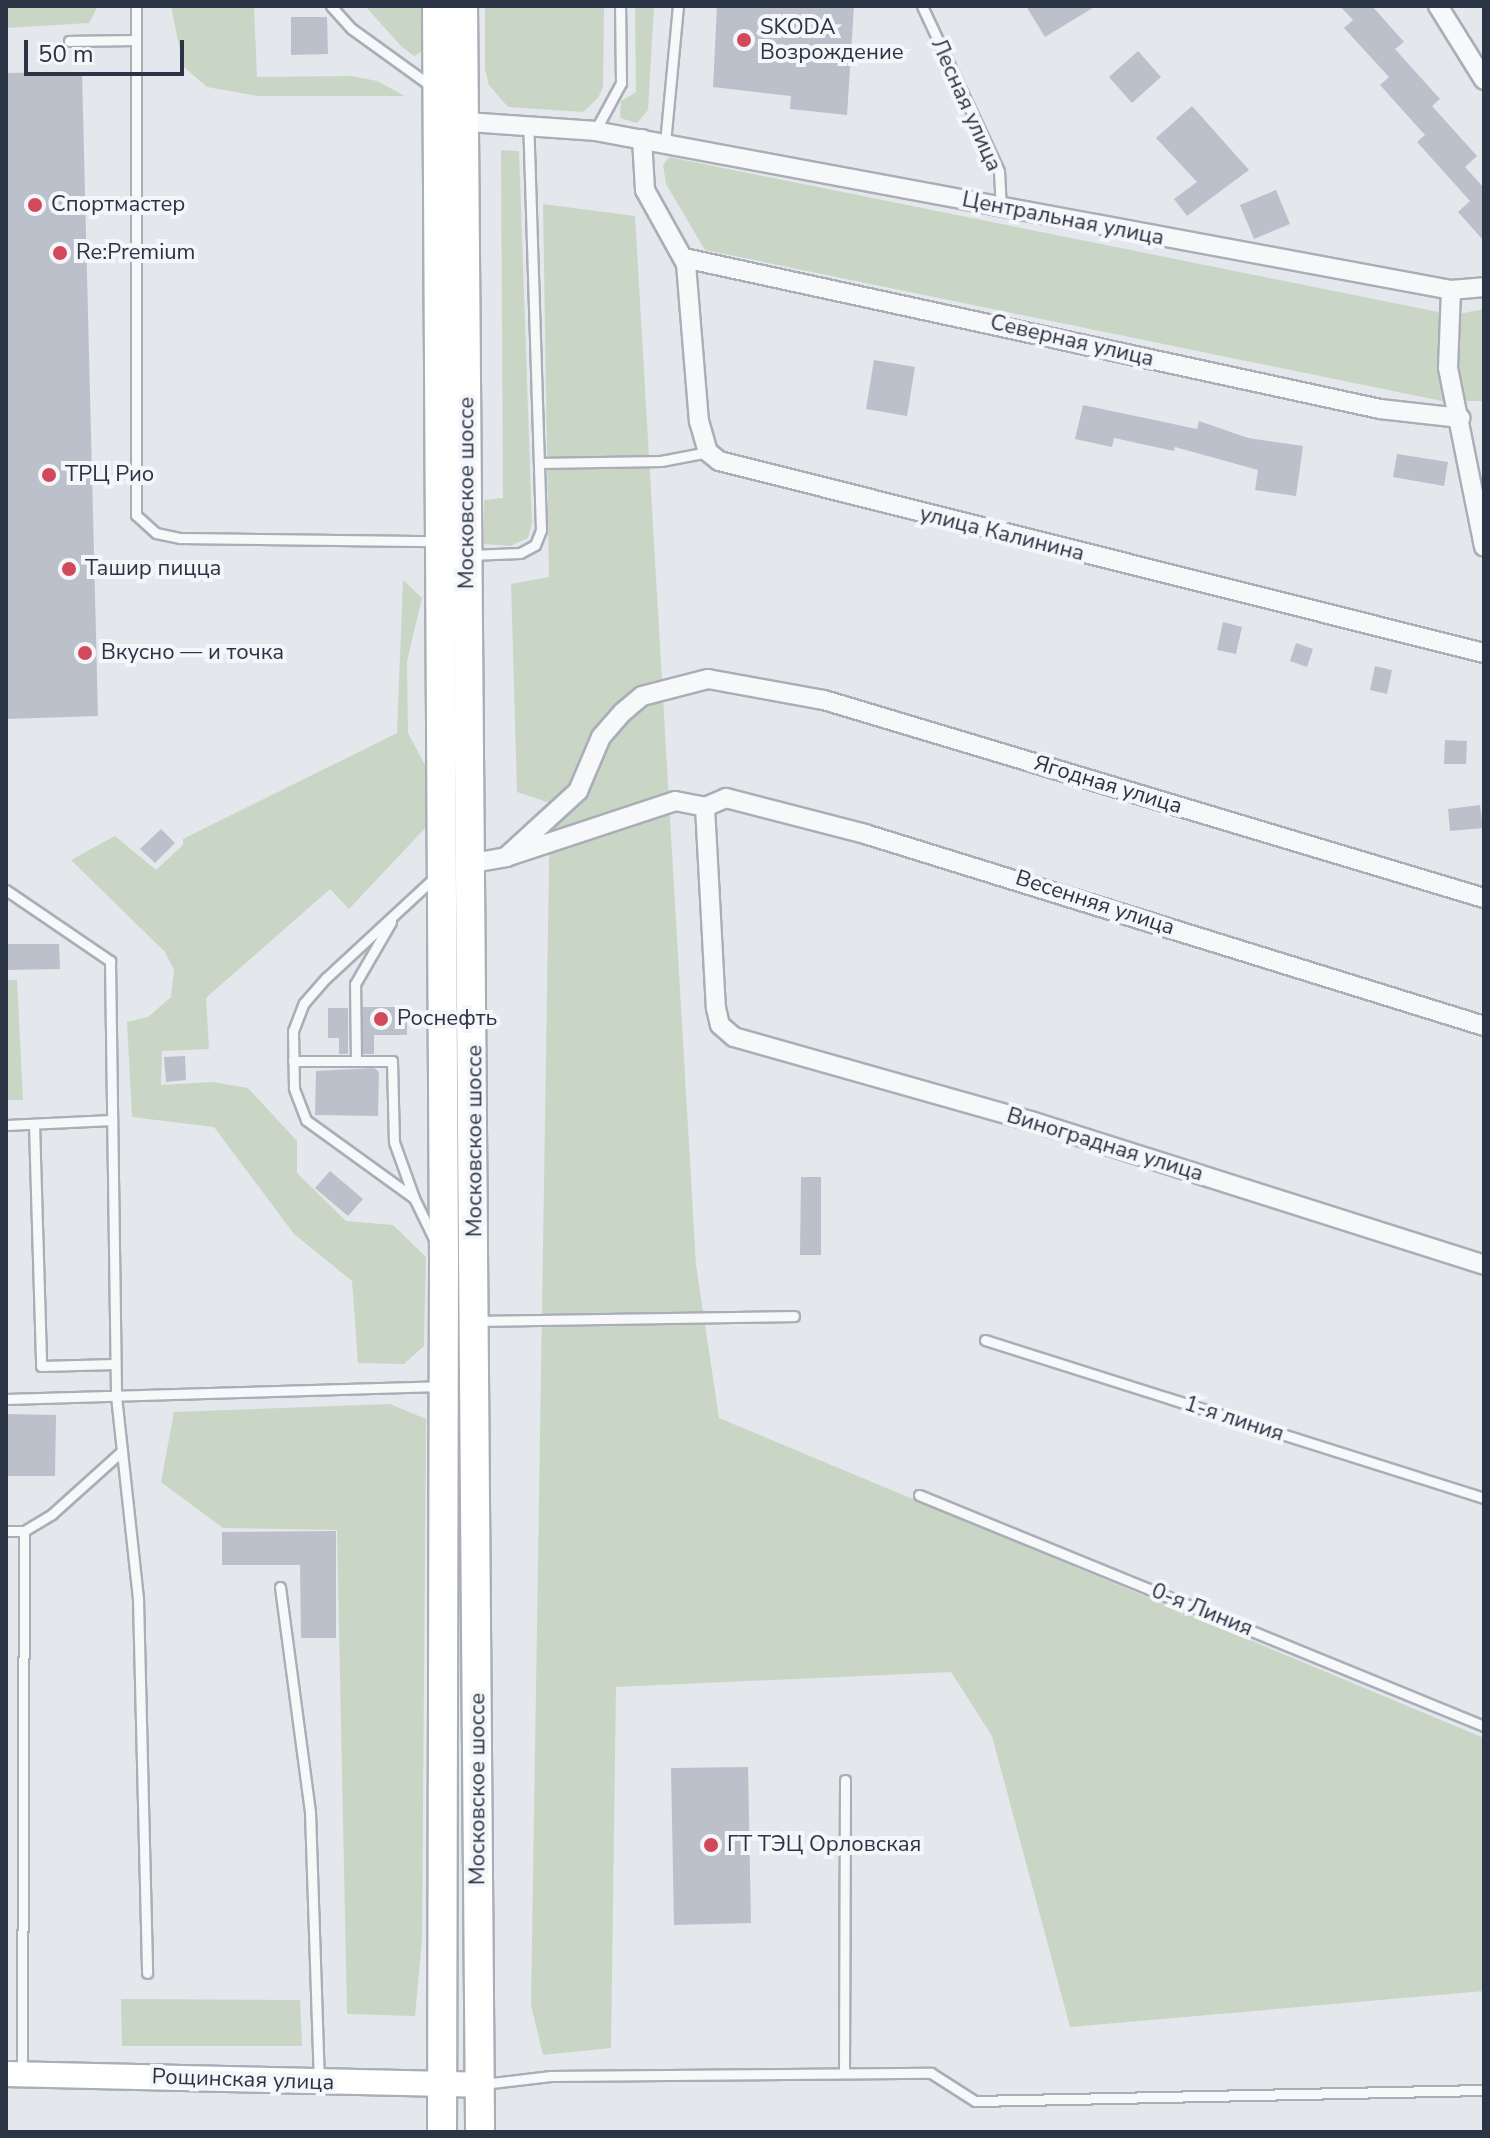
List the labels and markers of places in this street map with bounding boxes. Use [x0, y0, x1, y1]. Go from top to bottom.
place label: SKODA Возрождение [760, 14, 904, 66]
marker: SKODA Возрождение [735, 31, 753, 49]
place label: Спортмастер [51, 192, 185, 218]
marker: Спортмастер [26, 196, 44, 214]
place label: Re:Premium [76, 240, 195, 266]
marker: Re:Premium [51, 244, 69, 262]
place label: ТРЦ Рио [65, 462, 154, 488]
marker: ТРЦ Рио [40, 466, 58, 484]
place label: Ташир пицца [85, 556, 221, 582]
marker: Ташир пицца [60, 560, 78, 578]
place label: Вкусно — и точка [101, 640, 284, 666]
marker: Вкусно — и точка [76, 644, 94, 662]
place label: Роснефть [397, 1006, 497, 1032]
marker: Роснефть [372, 1010, 390, 1028]
place label: ГТ ТЭЦ Орловская [727, 1832, 921, 1858]
marker: ГТ ТЭЦ Орловская [702, 1836, 720, 1854]

